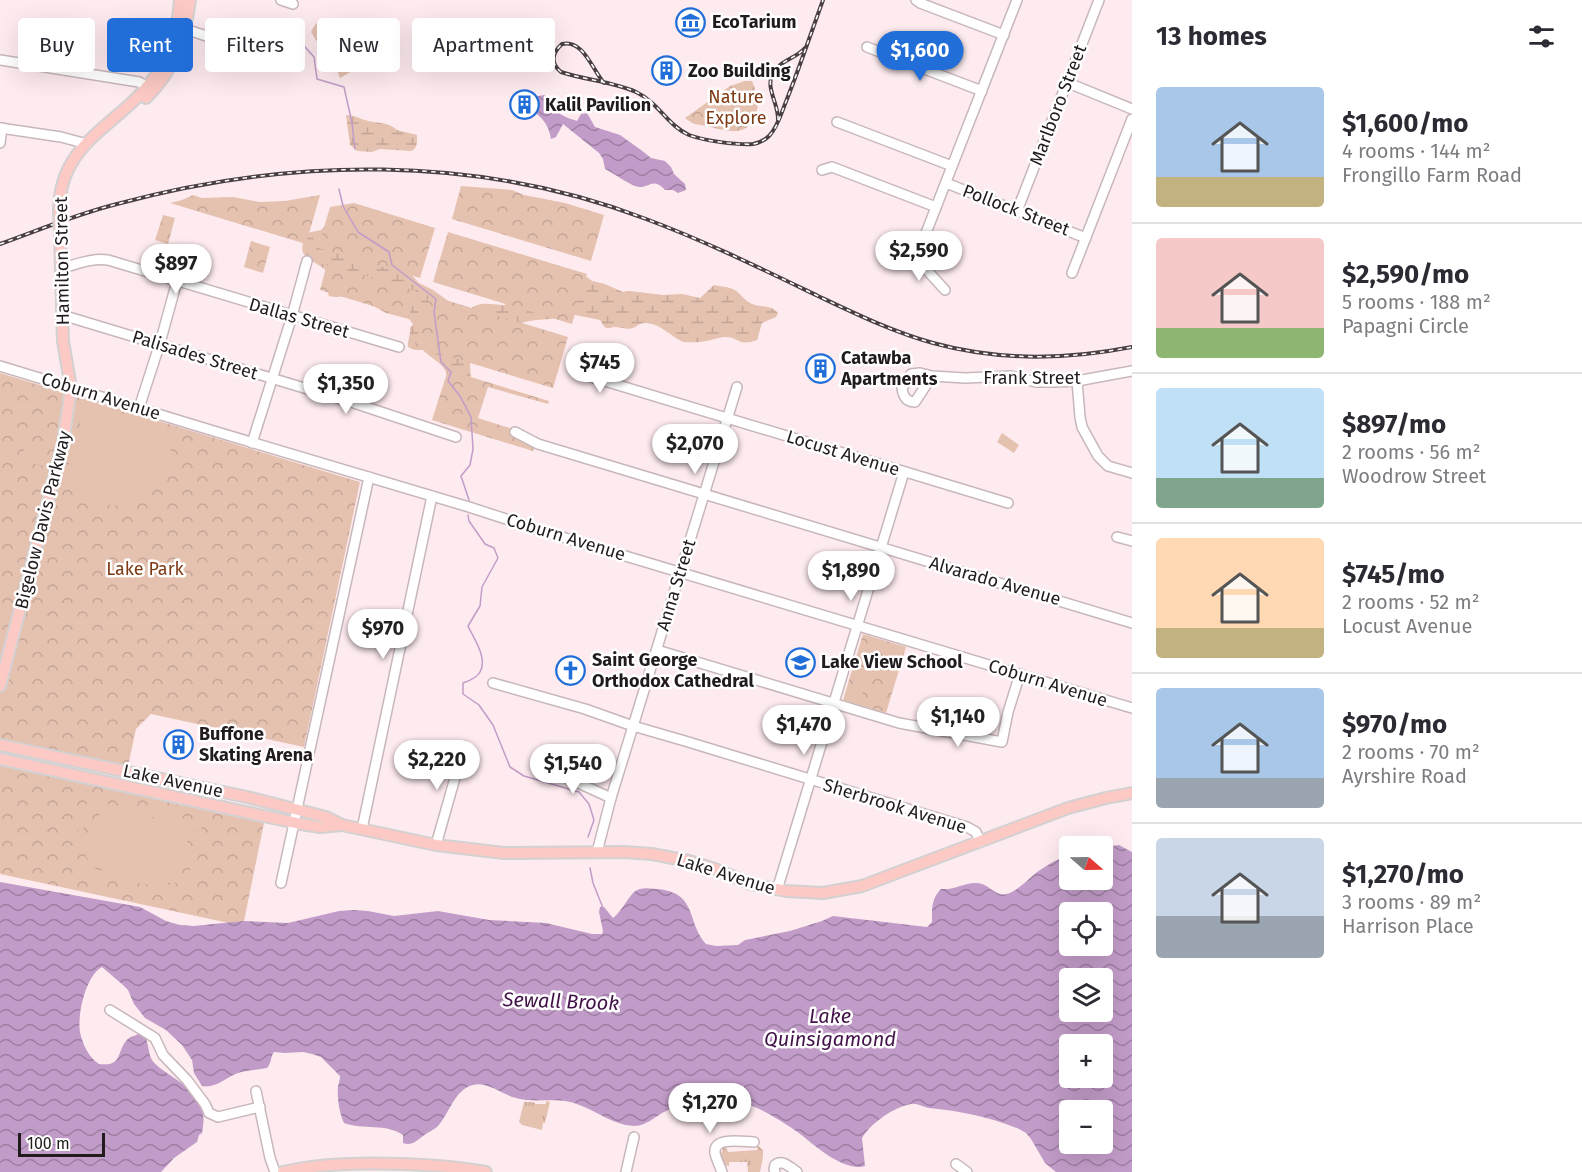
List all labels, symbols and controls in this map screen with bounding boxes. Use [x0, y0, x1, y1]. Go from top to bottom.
museum icon: EcoTarium [675, 6, 707, 38]
place label: EcoTarium [712, 11, 796, 33]
chip: Buy [18, 18, 95, 72]
chip: Rent [107, 18, 193, 72]
chip: Filters [205, 18, 305, 72]
chip: New [317, 18, 400, 72]
chip: Apartment [412, 18, 555, 72]
icon: filters [1525, 20, 1558, 53]
text: 13 homes [1156, 21, 1267, 52]
pin: $1,600 [871, 31, 969, 82]
text: $1,600 [891, 38, 949, 62]
street label: Marlboro Street [1025, 41, 1091, 169]
building icon: Zoo Building [651, 55, 683, 87]
place label: Zoo Building [688, 60, 791, 82]
park label: Nature Explore [706, 86, 766, 129]
building icon: Kalil Pavilion [508, 89, 540, 121]
place label: Kalil Pavilion [545, 94, 651, 116]
text: $1,600/mo [1342, 108, 1468, 139]
icon: home [1204, 111, 1276, 183]
text: 4 rooms · 144 m² [1342, 139, 1491, 163]
text: Frongillo Farm Road [1342, 163, 1522, 187]
street label: Pollock Street [959, 180, 1073, 241]
street label: Hamilton Street [50, 196, 74, 326]
pin: $2,590 [870, 231, 968, 282]
text: $2,590 [889, 238, 949, 262]
pin: $897 [140, 244, 212, 295]
text: $897 [155, 251, 197, 275]
text: $2,590/mo [1342, 259, 1469, 290]
icon: home [1204, 262, 1276, 334]
text: 5 rooms · 188 m² [1342, 290, 1491, 314]
street label: Dallas Street [246, 293, 352, 343]
text: Papagni Circle [1342, 314, 1469, 338]
street label: Palisades Street [130, 325, 261, 385]
pin: $745 [564, 343, 636, 394]
place label: Catawba Apartments [840, 347, 938, 390]
text: $745 [580, 350, 620, 374]
building icon: Catawba Apartments [804, 352, 836, 384]
pin: $1,350 [297, 364, 395, 415]
street label: Coburn Avenue [39, 367, 163, 425]
street label: Frank Street [983, 367, 1081, 389]
text: $1,350 [317, 371, 375, 395]
text: $897/mo [1342, 409, 1446, 440]
icon: home [1204, 412, 1276, 484]
pin: $2,070 [646, 424, 744, 475]
street label: Locust Avenue [784, 425, 902, 481]
street label: Bigelow Davis Parkway [10, 429, 76, 611]
text: $2,070 [666, 431, 724, 455]
text: 2 rooms · 56 m² [1342, 440, 1481, 464]
text: Woodrow Street [1342, 464, 1486, 488]
street label: Coburn Avenue [504, 508, 628, 566]
street label: Anna Street [652, 536, 701, 634]
pin: $1,890 [802, 551, 900, 602]
street label: Alvarado Avenue [927, 552, 1063, 610]
park label: Lake Park [106, 558, 185, 580]
text: $1,890 [822, 558, 880, 582]
text: $745/mo [1342, 559, 1445, 590]
icon: home [1204, 562, 1276, 634]
text: 2 rooms · 52 m² [1342, 590, 1480, 614]
pin: $970 [347, 609, 419, 660]
text: Locust Avenue [1342, 614, 1472, 638]
text: $970 [362, 616, 404, 640]
school or university icon: Lake View School [784, 646, 816, 678]
place label: Saint George Orthodox Cathedral [592, 649, 754, 692]
place label: Lake View School [821, 651, 963, 673]
church icon: Saint George Orthodox Cathedral [555, 654, 587, 686]
street label: Coburn Avenue [986, 654, 1110, 712]
pin: $1,140 [909, 697, 1007, 748]
text: $1,140 [931, 704, 985, 728]
pin: $1,470 [755, 705, 853, 756]
text: $970/mo [1342, 709, 1447, 740]
text: $1,470 [776, 712, 832, 736]
icon: home [1204, 712, 1276, 784]
place label: Buffone Skating Arena [199, 723, 313, 766]
building icon: Buffone Skating Arena [162, 728, 194, 760]
pin: $2,220 [388, 740, 486, 791]
text: 2 rooms · 70 m² [1342, 740, 1480, 764]
pin: $1,540 [524, 744, 622, 795]
text: $2,220 [408, 747, 466, 771]
text: $1,540 [544, 751, 602, 775]
street label: Lake Avenue [121, 760, 225, 802]
text: Ayrshire Road [1342, 764, 1467, 788]
street label: Sherbrook Avenue [821, 774, 969, 838]
north arrow [1059, 836, 1113, 890]
map controls [1059, 836, 1113, 1154]
street label: Lake Avenue [674, 849, 778, 899]
text: $1,270/mo [1342, 859, 1464, 890]
icon: home [1204, 862, 1276, 934]
text: 3 rooms · 89 m² [1342, 890, 1481, 914]
button: locate [1059, 902, 1113, 956]
text: Harrison Place [1342, 914, 1474, 938]
button: layers [1059, 968, 1113, 1022]
water label: Sewall Brook [501, 987, 620, 1015]
water label: Lake Quinsigamond [764, 1004, 896, 1051]
button: + [1059, 1034, 1113, 1088]
pin: $1,270 [661, 1083, 759, 1134]
text: $1,270 [682, 1090, 738, 1114]
button: − [1059, 1100, 1113, 1154]
scale bar [18, 1130, 105, 1158]
text: 100 m [27, 1134, 70, 1153]

